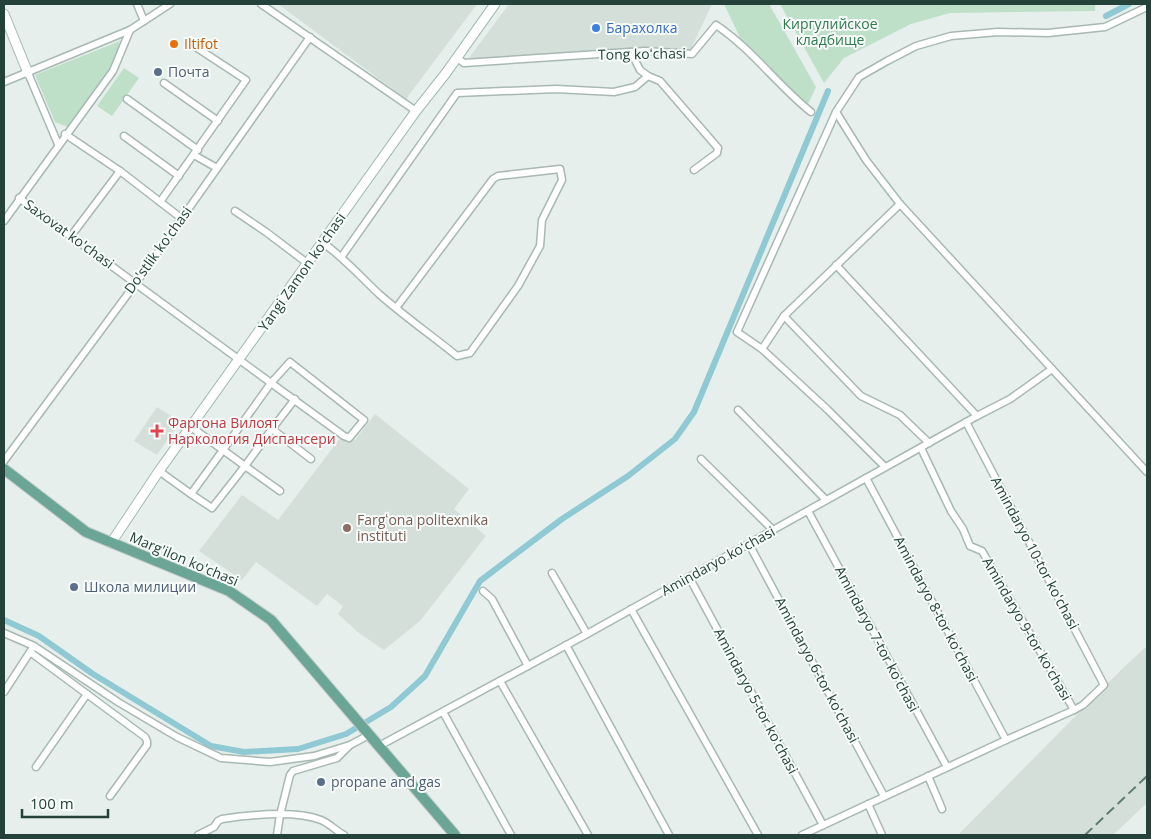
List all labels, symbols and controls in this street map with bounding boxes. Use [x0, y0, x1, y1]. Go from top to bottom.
park label: Киргулийское кладбище [782, 14, 878, 49]
place label: Барахолка [606, 18, 677, 37]
marker: Барахолка [590, 22, 602, 34]
place label: Iltifot [184, 34, 218, 53]
marker: Iltifot [168, 38, 180, 50]
street label: Tong koʻchasi [598, 43, 686, 64]
place label: Почта [168, 62, 209, 81]
marker: Почта [152, 66, 164, 78]
street label: Saxovat ko'chasi [21, 195, 118, 273]
street label: Do'stlik ko'chasi [119, 202, 196, 297]
street label: Yangi Zamon ko'chasi [254, 209, 350, 335]
place label: Фаргона Вилоят Наркология Диспансери [168, 413, 336, 448]
marker: Фаргона Вилоят Наркология Диспансери [150, 424, 164, 438]
street label: Amindaryo 10-tor koʻchasi [987, 473, 1084, 633]
place label: Fargʻona politexnika instituti [357, 510, 488, 545]
street label: Amindaryo koʻchasi [658, 521, 778, 600]
marker: Fargʻona politexnika instituti [341, 522, 353, 534]
street label: Marg'ilon ko'chasi [127, 527, 242, 590]
street label: Amindaryo 8-tor koʻchasi [890, 533, 983, 685]
street label: Amindaryo 9-tor koʻchasi [979, 554, 1076, 704]
street label: Amindaryo 7-tor koʻchasi [831, 563, 924, 715]
place label: Школа милиции [84, 577, 196, 596]
marker: Школа милиции [68, 581, 80, 593]
street label: Amindaryo 6-tor koʻchasi [771, 594, 864, 746]
street label: Amindaryo 5-tor koʻchasi [710, 625, 803, 777]
place label: propane and gas [331, 772, 441, 791]
marker: propane and gas [315, 776, 327, 788]
scale bar [22, 786, 109, 818]
text: 100 m [30, 793, 74, 813]

